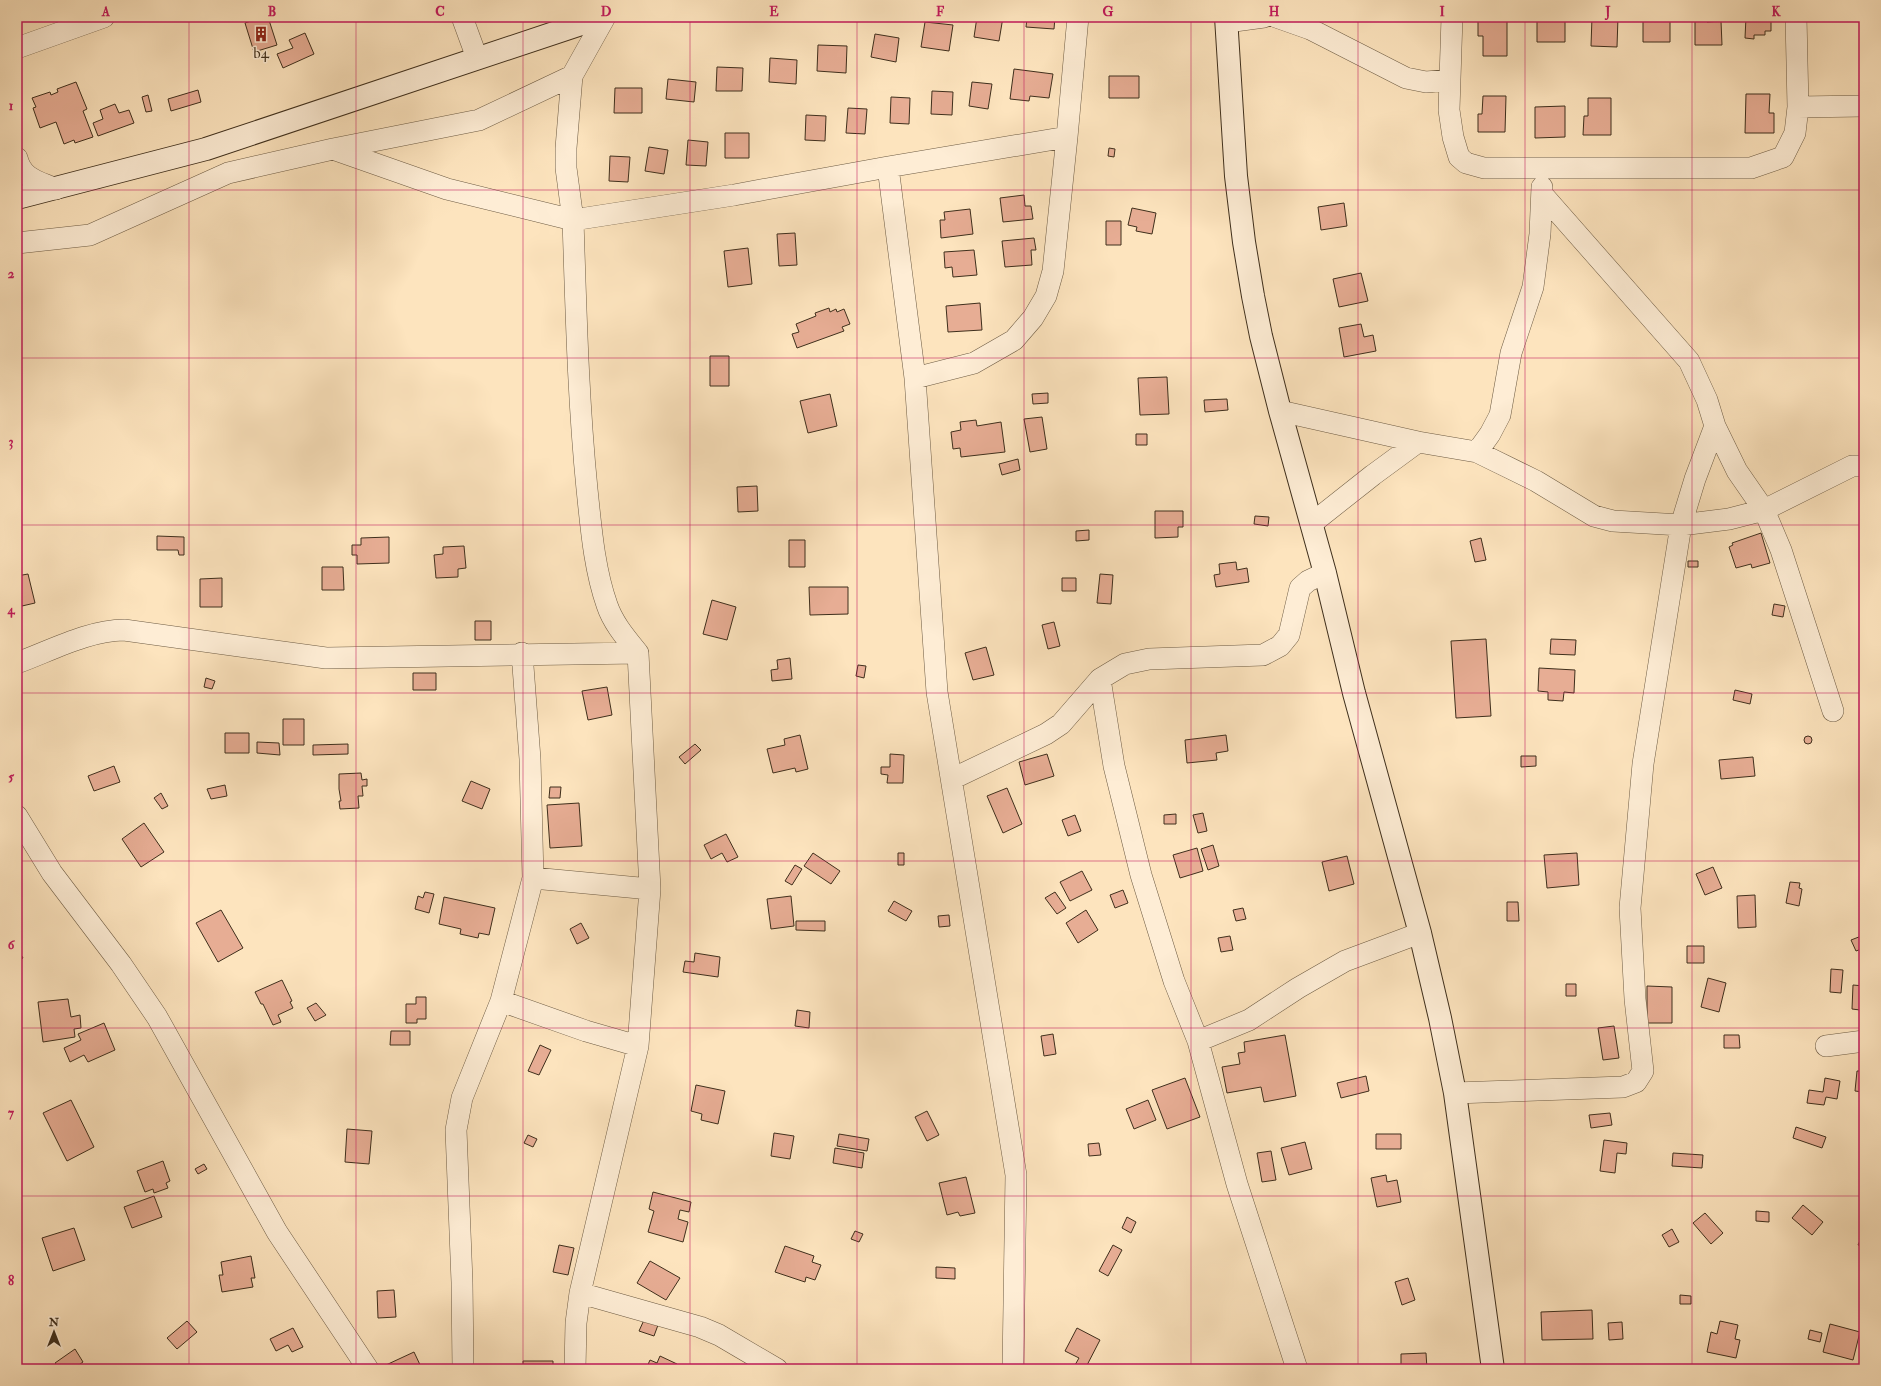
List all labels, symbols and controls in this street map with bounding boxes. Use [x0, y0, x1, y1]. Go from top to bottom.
text: A [101, 4, 111, 20]
text: B [268, 4, 276, 20]
text: C [435, 4, 445, 20]
text: D [601, 4, 612, 20]
text: E [769, 4, 779, 20]
text: F [936, 4, 945, 20]
text: G [1103, 4, 1114, 20]
text: H [1269, 4, 1280, 20]
text: I [1439, 4, 1445, 20]
text: J [1604, 4, 1611, 21]
text: K [1771, 4, 1781, 20]
building icon: b4 [252, 25, 270, 43]
place label: b4 [253, 44, 270, 63]
text: 1 [9, 98, 14, 114]
text: 2 [8, 266, 15, 282]
text: 3 [9, 434, 14, 450]
text: 4 [6, 602, 15, 618]
text: 5 [8, 769, 14, 785]
text: 6 [8, 937, 16, 953]
text: 7 [8, 1105, 15, 1121]
text: 8 [8, 1273, 14, 1289]
north arrow [34, 1312, 74, 1352]
text: N [48, 1316, 60, 1329]

